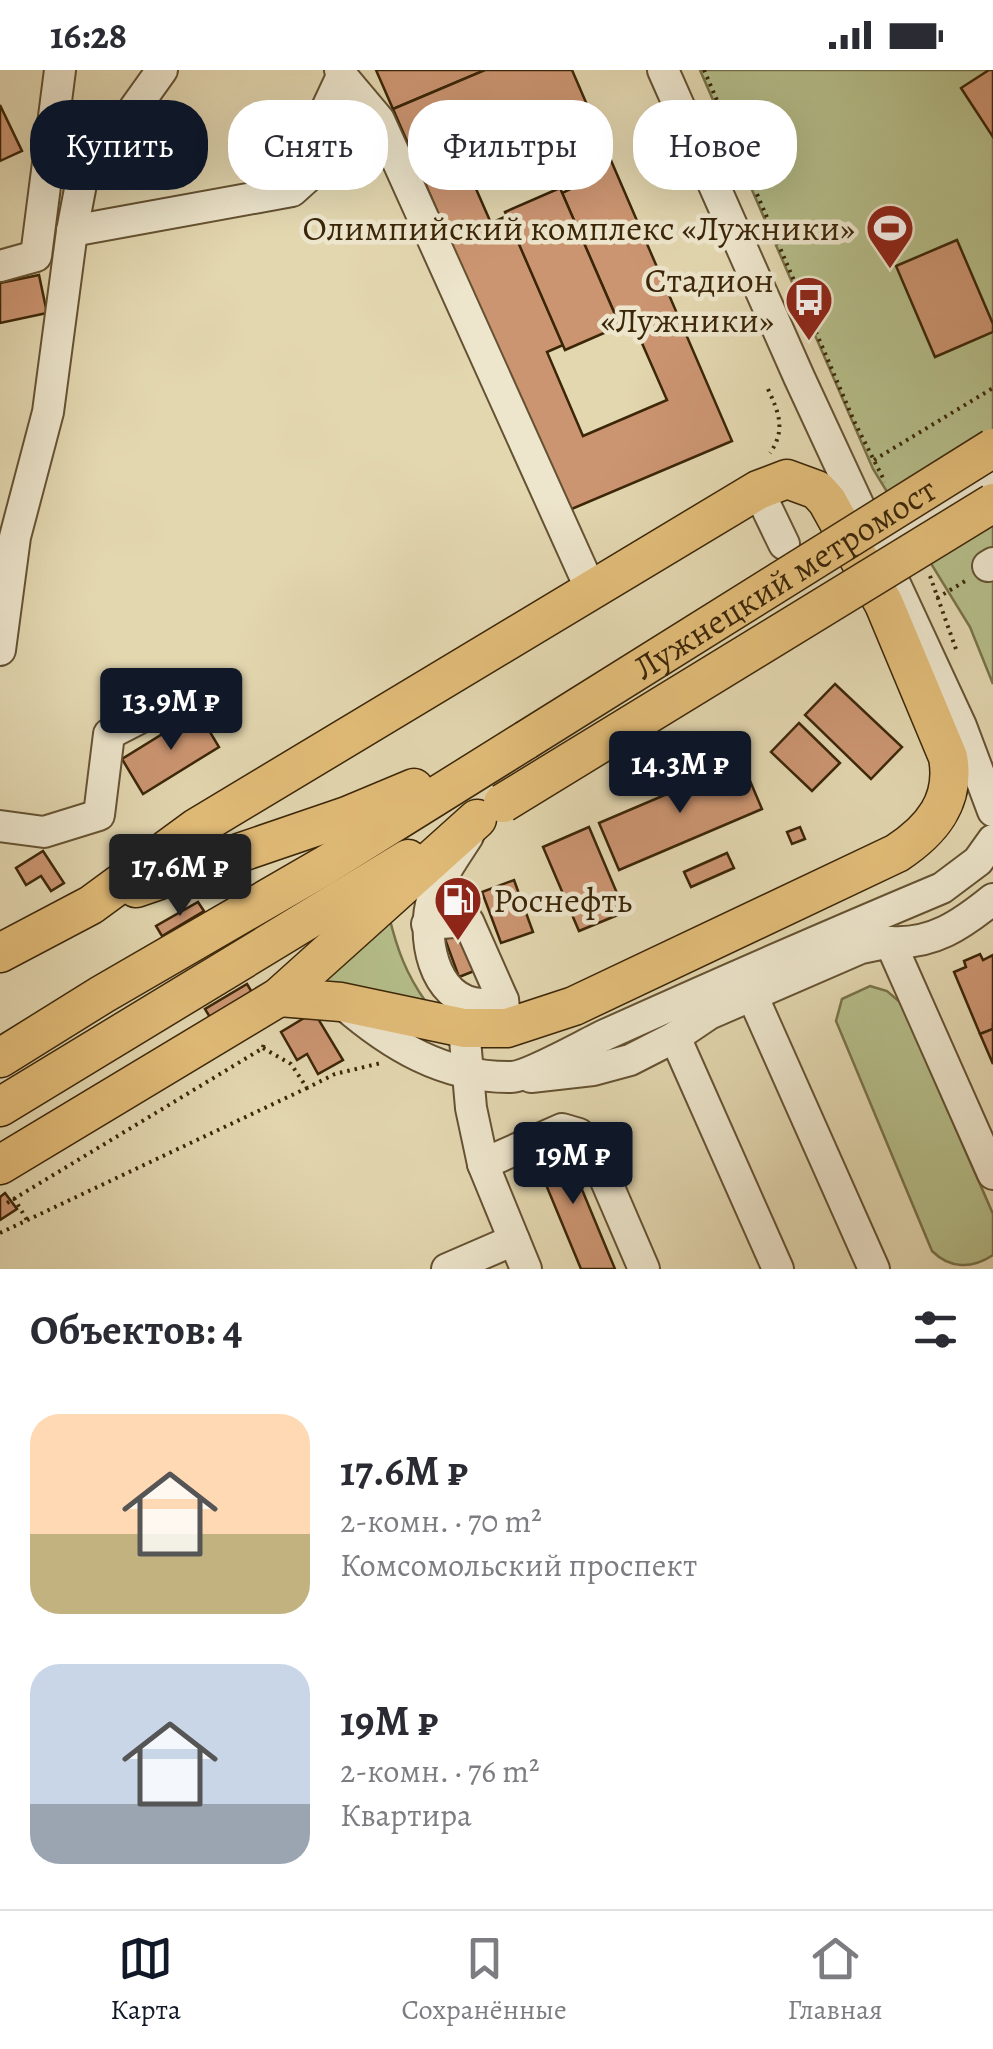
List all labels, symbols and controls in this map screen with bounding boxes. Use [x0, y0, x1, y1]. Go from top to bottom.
text: 16:28 [50, 9, 127, 61]
chip: Купить [30, 100, 208, 190]
chip: Снять [228, 100, 388, 190]
chip: Фильтры [408, 100, 613, 190]
chip: Новое [633, 100, 797, 190]
sports icon: Олимпийский комплекс «Лужники» [864, 202, 916, 270]
place label: Олимпийский комплекс «Лужники» [302, 204, 855, 252]
place label: Стадион «Лужники» [601, 256, 774, 344]
bus stop icon: Стадион «Лужники» [783, 274, 835, 342]
street label: Лужнецкий метромост [624, 465, 945, 691]
pin: 13.9M ₽ [79, 668, 263, 753]
text: 13.9M ₽ [122, 678, 220, 722]
pin: 14.3M ₽ [588, 731, 772, 816]
text: 14.3M ₽ [631, 741, 729, 785]
pin: 17.6M ₽ [88, 834, 272, 919]
text: 17.6M ₽ [131, 844, 229, 888]
fuel station icon: Роснефть [432, 874, 484, 942]
place label: Роснефть [493, 876, 632, 924]
pin: 19M ₽ [503, 1122, 643, 1207]
text: 19M ₽ [535, 1132, 611, 1176]
text: Объектов: 4 [30, 1301, 242, 1358]
icon: filters [908, 1302, 963, 1357]
text: 17.6M ₽ [340, 1442, 468, 1499]
icon: home [110, 1454, 230, 1574]
text: 2-комн. · 70 m² [340, 1499, 542, 1543]
text: Комсомольский проспект [340, 1543, 697, 1587]
text: 19M ₽ [340, 1692, 438, 1749]
icon: home [110, 1704, 230, 1824]
text: 2-комн. · 76 m² [340, 1749, 539, 1793]
text: Квартира [340, 1793, 472, 1837]
tab: Карта [110, 1931, 181, 2029]
tab: Сохранённые [402, 1931, 567, 2029]
tab: Главная [787, 1931, 883, 2029]

